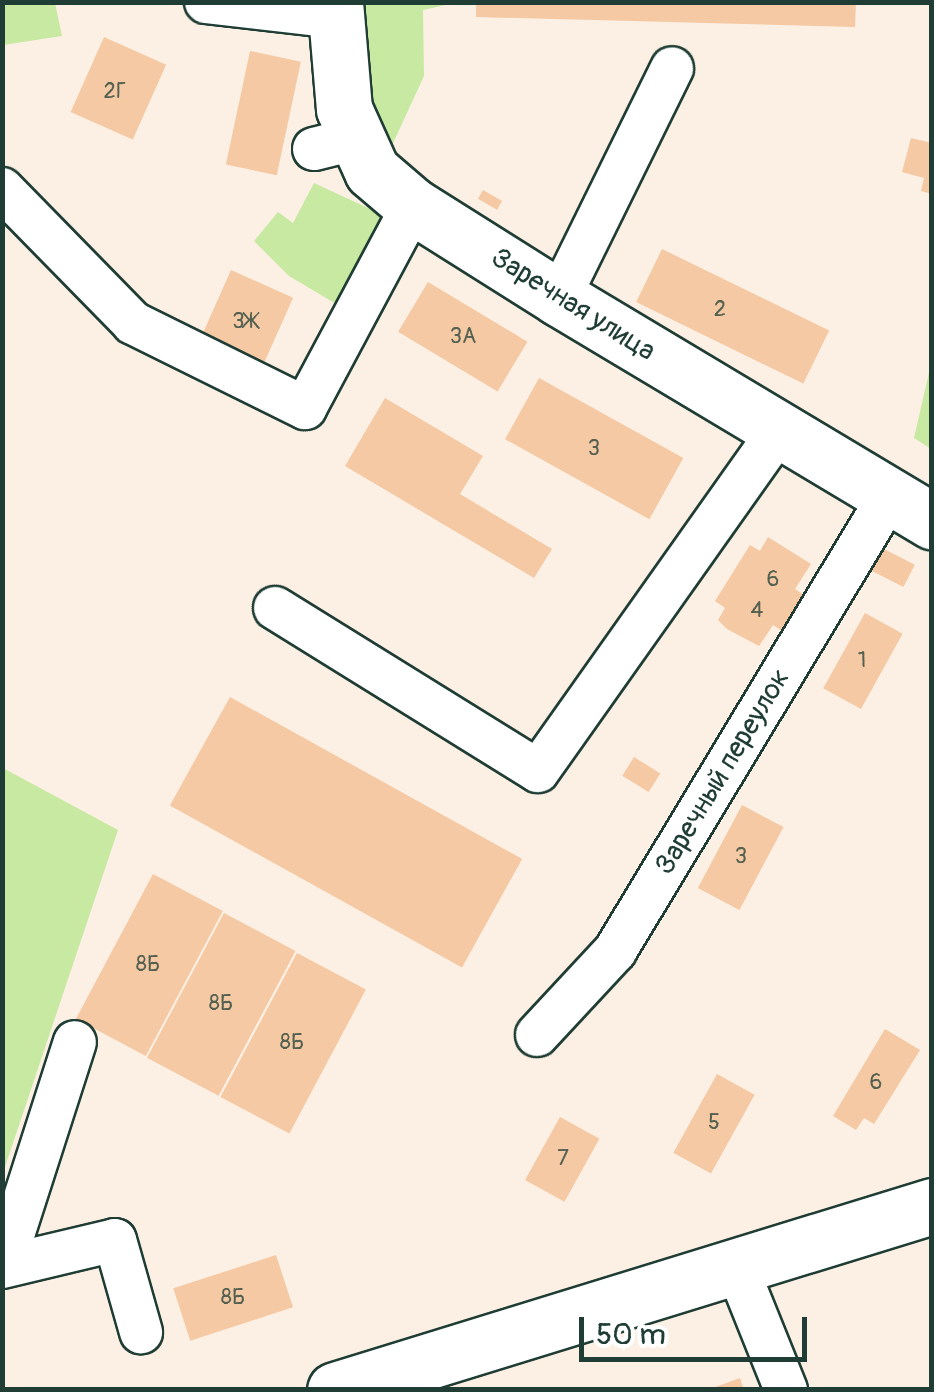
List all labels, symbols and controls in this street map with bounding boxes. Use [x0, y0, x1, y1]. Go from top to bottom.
house number: 2Г [104, 79, 126, 105]
street label: Заречная улица [485, 241, 661, 369]
house number: 2 [714, 297, 726, 323]
house number: 3Ж [232, 309, 258, 335]
house number: 3А [450, 324, 476, 350]
house number: 3 [588, 436, 600, 462]
house number: 6 [767, 567, 779, 593]
house number: 4 [751, 598, 763, 624]
house number: 1 [858, 648, 866, 674]
street label: Заречный переулок [648, 663, 798, 881]
house number: 3 [735, 844, 747, 870]
house number: 8Б [136, 952, 160, 978]
house number: 8Б [209, 991, 233, 1017]
house number: 8Б [280, 1030, 304, 1056]
house number: 6 [870, 1070, 882, 1096]
house number: 5 [708, 1110, 720, 1136]
house number: 7 [557, 1146, 569, 1172]
house number: 8Б [221, 1285, 245, 1311]
scale bar [584, 1297, 812, 1359]
text: 50 m [596, 1316, 666, 1353]

